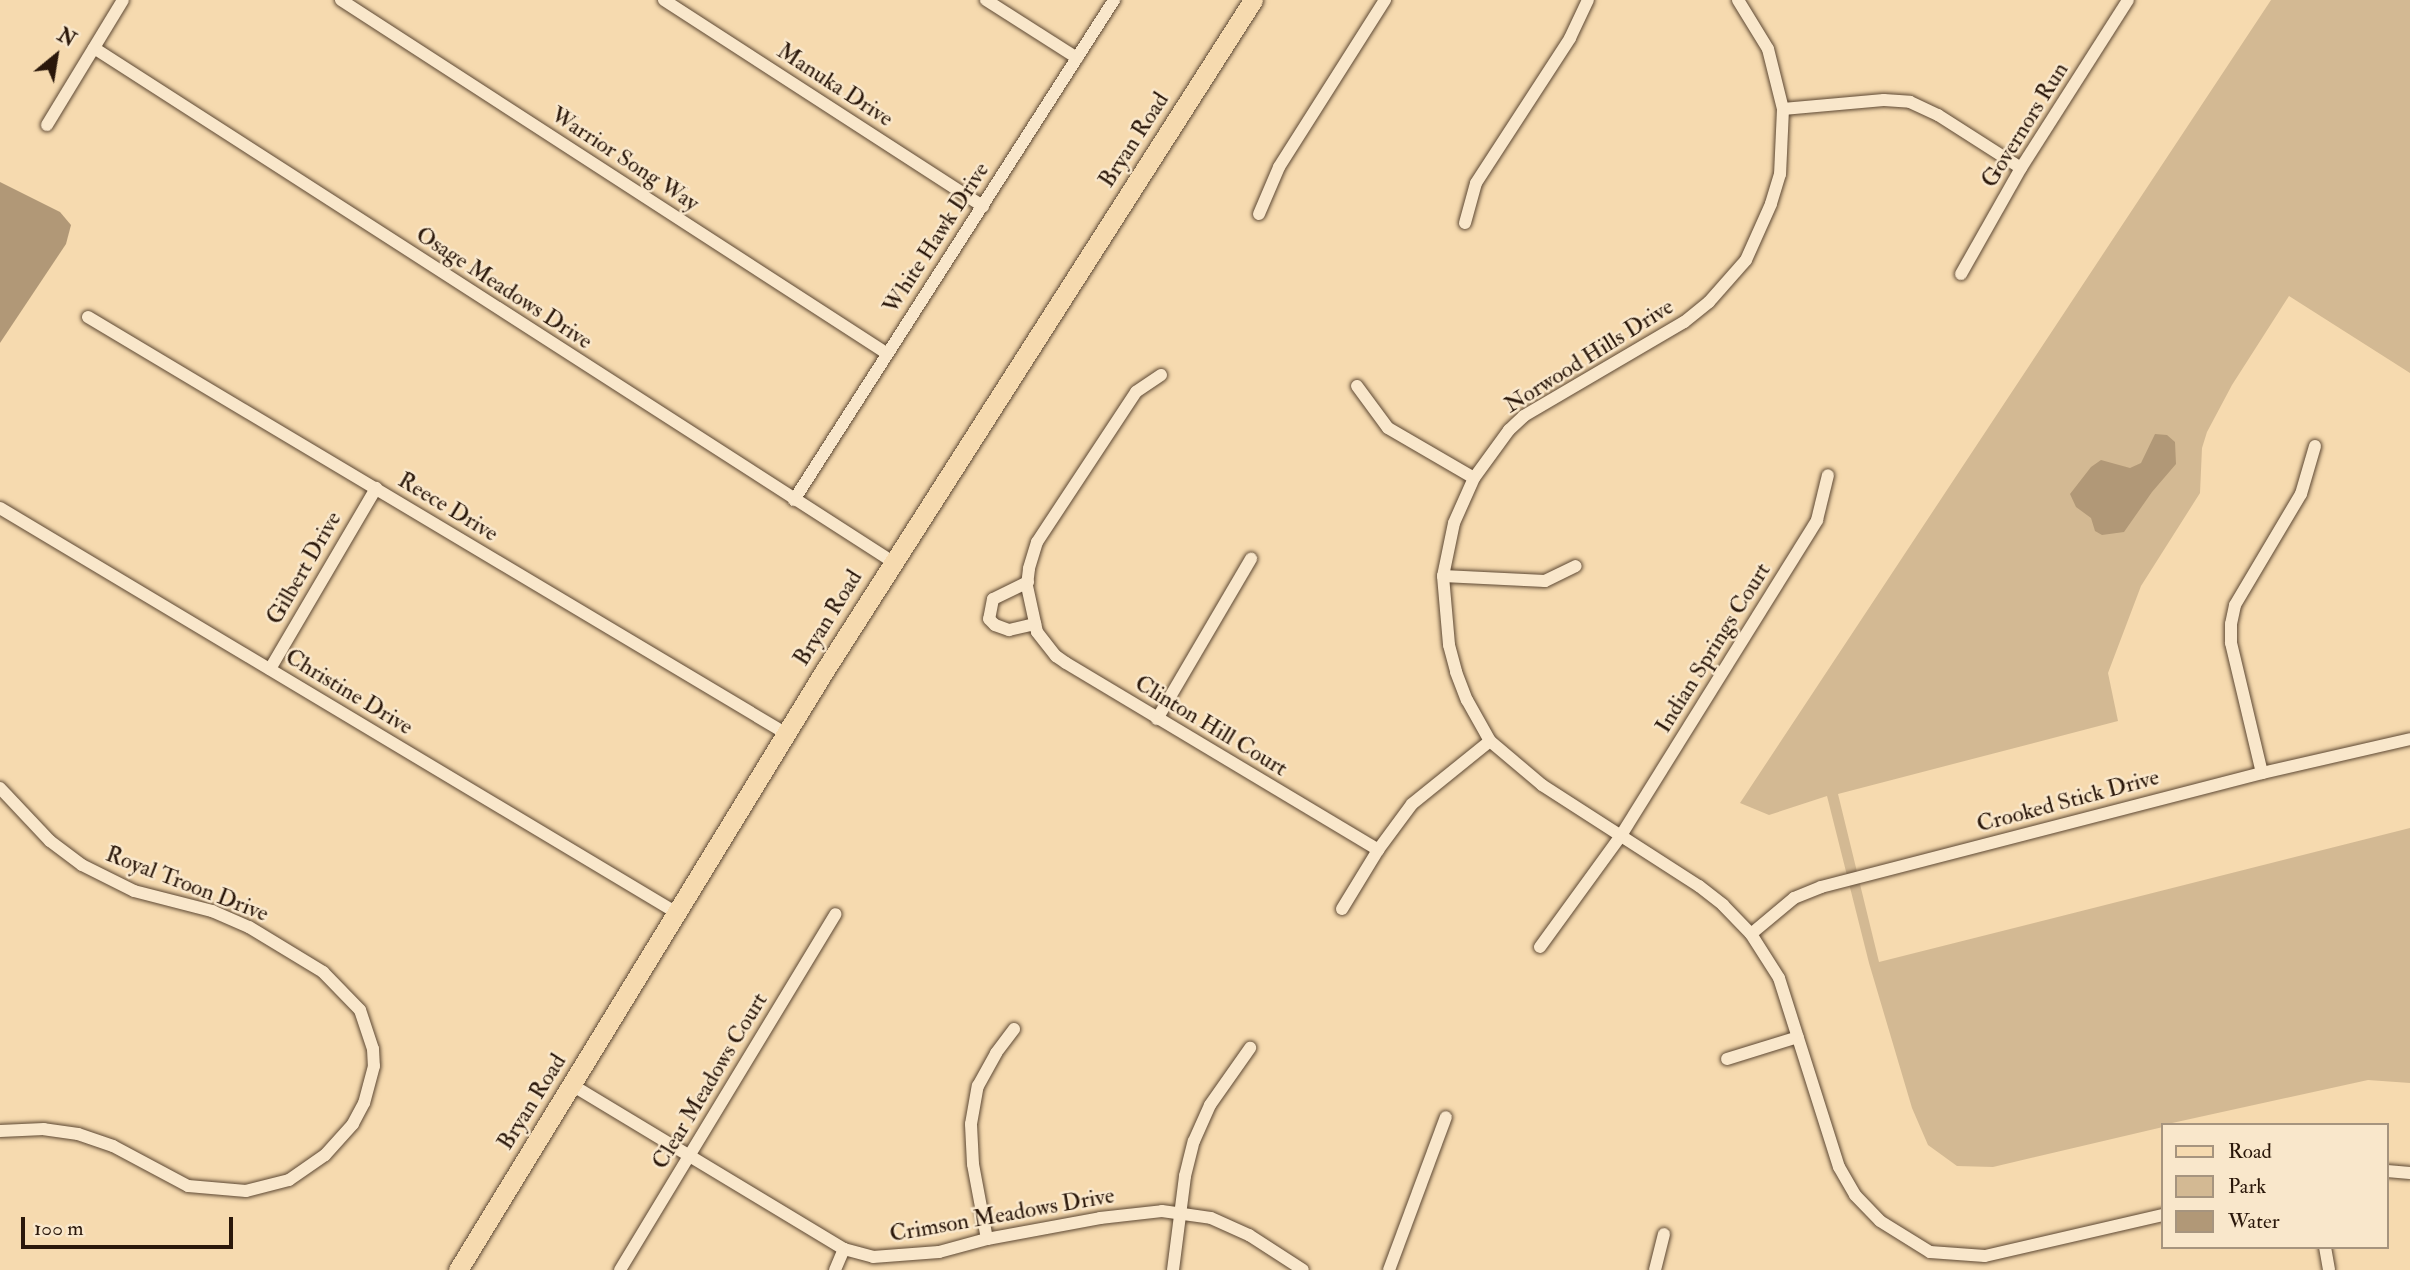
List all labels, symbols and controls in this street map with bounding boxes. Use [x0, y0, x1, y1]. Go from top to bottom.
north arrow [21, 21, 91, 91]
text: N [53, 23, 80, 52]
street label: Manuka Drive [772, 37, 898, 133]
street label: Governors Run [1976, 57, 2074, 193]
street label: Bryan Road [1093, 87, 1175, 193]
street label: Warrior Song Way [546, 101, 704, 217]
street label: White Hawk Drive [877, 157, 995, 319]
street label: Osage Meadows Drive [411, 221, 597, 355]
street label: Norwood Hills Drive [1499, 293, 1679, 419]
street label: Reece Drive [393, 466, 503, 548]
street label: Gilbert Drive [261, 507, 347, 629]
street label: Indian Springs Court [1650, 558, 1776, 738]
street label: Bryan Road [788, 565, 868, 671]
street label: Christine Drive [280, 643, 418, 741]
street label: Clinton Hill Court [1130, 670, 1292, 782]
street label: Crooked Stick Drive [1974, 763, 2162, 839]
street label: Royal Troon Drive [102, 840, 272, 928]
street label: Clear Meadows Court [646, 988, 774, 1174]
street label: Bryan Road [492, 1049, 572, 1155]
legend [2162, 1123, 2389, 1249]
text: Road [2228, 1138, 2272, 1165]
text: Park [2228, 1173, 2266, 1200]
street label: Crimson Meadows Drive [888, 1182, 1116, 1248]
scale bar [24, 1204, 236, 1248]
text: Water [2228, 1208, 2280, 1235]
text: 100 m [34, 1215, 84, 1242]

